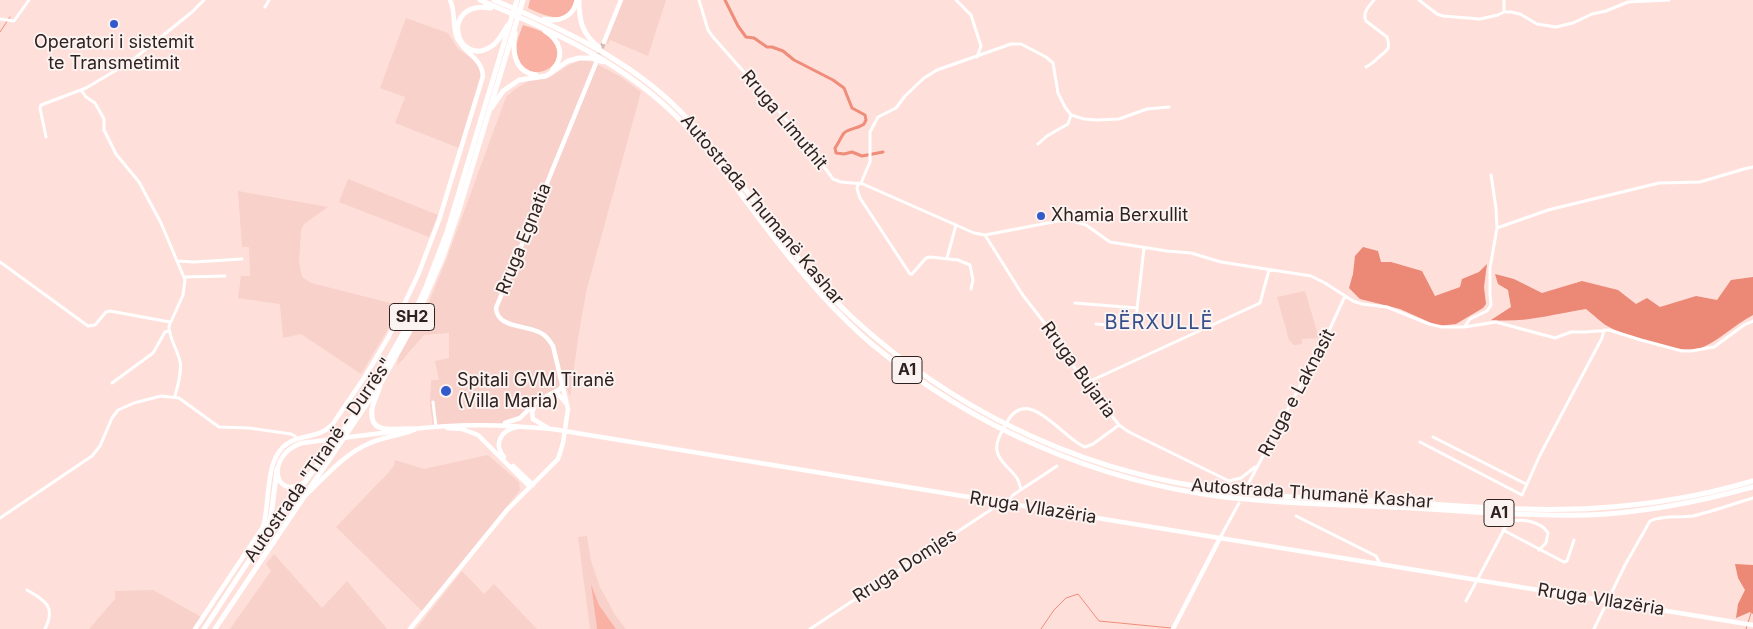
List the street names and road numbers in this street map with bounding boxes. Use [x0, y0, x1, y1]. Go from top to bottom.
street label: Rruga Limuthit [736, 66, 832, 174]
street label: Autostrada Thumanë Kashar [676, 110, 848, 310]
street label: Rruga Egnatia [492, 180, 556, 298]
road number: SH2 [390, 304, 434, 330]
street label: Rruga Bujaria [1036, 318, 1120, 422]
street label: Rruga e Laknasit [1254, 325, 1340, 461]
street label: Autostrada "Tiranë - Durrës" [240, 354, 398, 566]
road number: A1 [892, 356, 922, 384]
street label: Autostrada Thumanë Kashar [1190, 475, 1434, 513]
street label: Rruga Vllazëria [968, 487, 1098, 529]
road number: A1 [1484, 499, 1514, 526]
street label: Rruga Domjes [849, 525, 961, 607]
street label: Rruga Vllazëria [1536, 579, 1666, 621]

